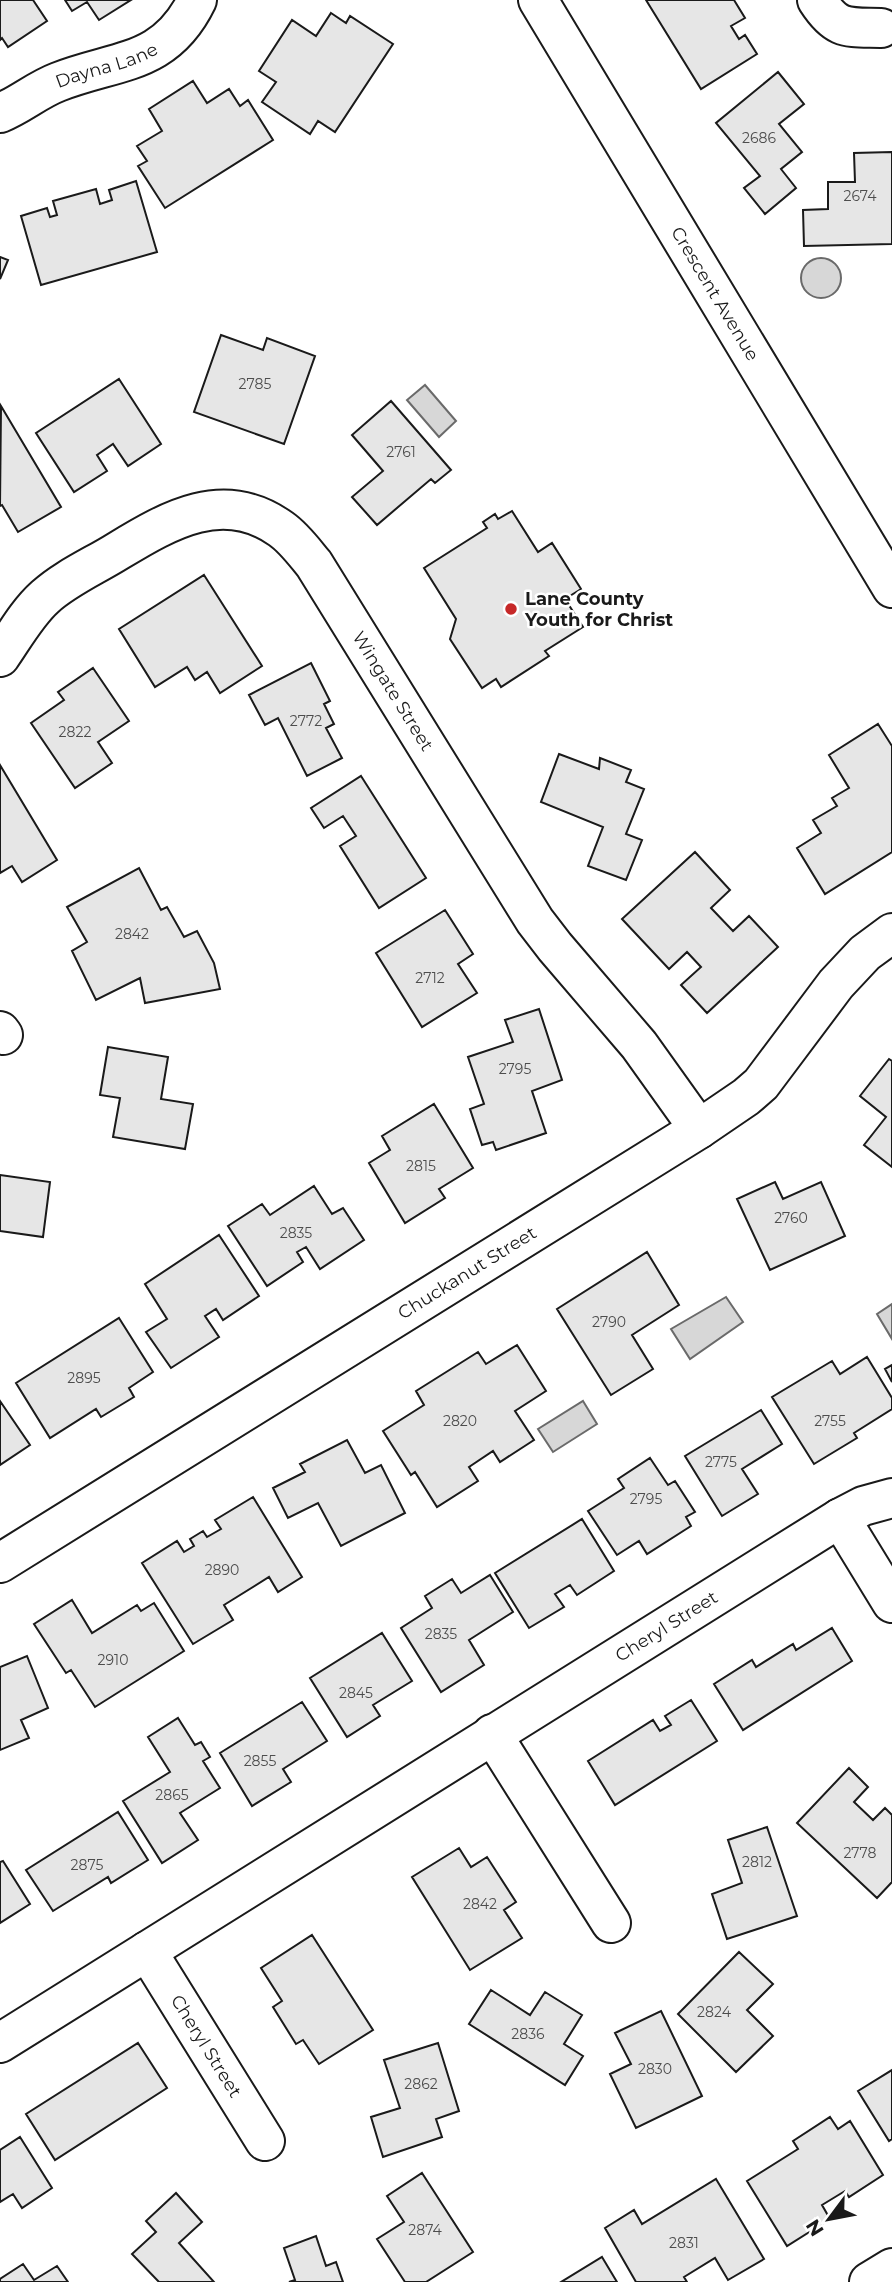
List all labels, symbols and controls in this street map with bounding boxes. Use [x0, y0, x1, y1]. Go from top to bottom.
street label: Dayna Lane [52, 38, 162, 93]
house number: 2686 [742, 129, 776, 147]
house number: 2674 [844, 187, 877, 205]
street label: Crescent Avenue [666, 223, 764, 365]
house number: 2785 [239, 375, 271, 393]
house number: 2761 [386, 443, 416, 461]
place label: Lane County Youth for Christ [524, 588, 673, 631]
marker: Lane County Youth for Christ [503, 601, 519, 617]
street label: Wingate Street [347, 627, 438, 755]
house number: 2772 [290, 712, 322, 730]
house number: 2822 [59, 723, 91, 741]
house number: 2842 [115, 925, 149, 943]
house number: 2712 [415, 969, 445, 987]
house number: 2795 [499, 1060, 531, 1078]
house number: 2815 [406, 1157, 436, 1175]
house number: 2760 [774, 1209, 808, 1227]
street label: Chuckanut Street [394, 1222, 541, 1324]
house number: 2835 [280, 1224, 312, 1242]
house number: 2790 [592, 1313, 626, 1331]
house number: 2895 [67, 1369, 101, 1387]
house number: 2820 [443, 1412, 477, 1430]
house number: 2755 [814, 1412, 846, 1430]
house number: 2775 [705, 1453, 737, 1471]
house number: 2795 [630, 1490, 662, 1508]
house number: 2890 [205, 1561, 239, 1579]
street label: Cheryl Street [611, 1586, 722, 1667]
house number: 2835 [425, 1625, 457, 1643]
house number: 2910 [98, 1651, 128, 1669]
house number: 2845 [339, 1684, 373, 1702]
house number: 2855 [244, 1752, 276, 1770]
house number: 2865 [155, 1786, 189, 1804]
house number: 2778 [843, 1844, 877, 1862]
house number: 2812 [742, 1853, 772, 1871]
house number: 2875 [71, 1856, 103, 1874]
house number: 2842 [463, 1895, 497, 1913]
street label: Cheryl Street [166, 1991, 246, 2102]
house number: 2824 [697, 2003, 732, 2021]
house number: 2836 [511, 2025, 545, 2043]
house number: 2830 [638, 2060, 672, 2078]
house number: 2862 [404, 2075, 438, 2093]
north arrow [794, 2184, 864, 2254]
text: N [801, 2215, 829, 2240]
house number: 2874 [408, 2221, 442, 2239]
house number: 2831 [669, 2234, 699, 2252]

